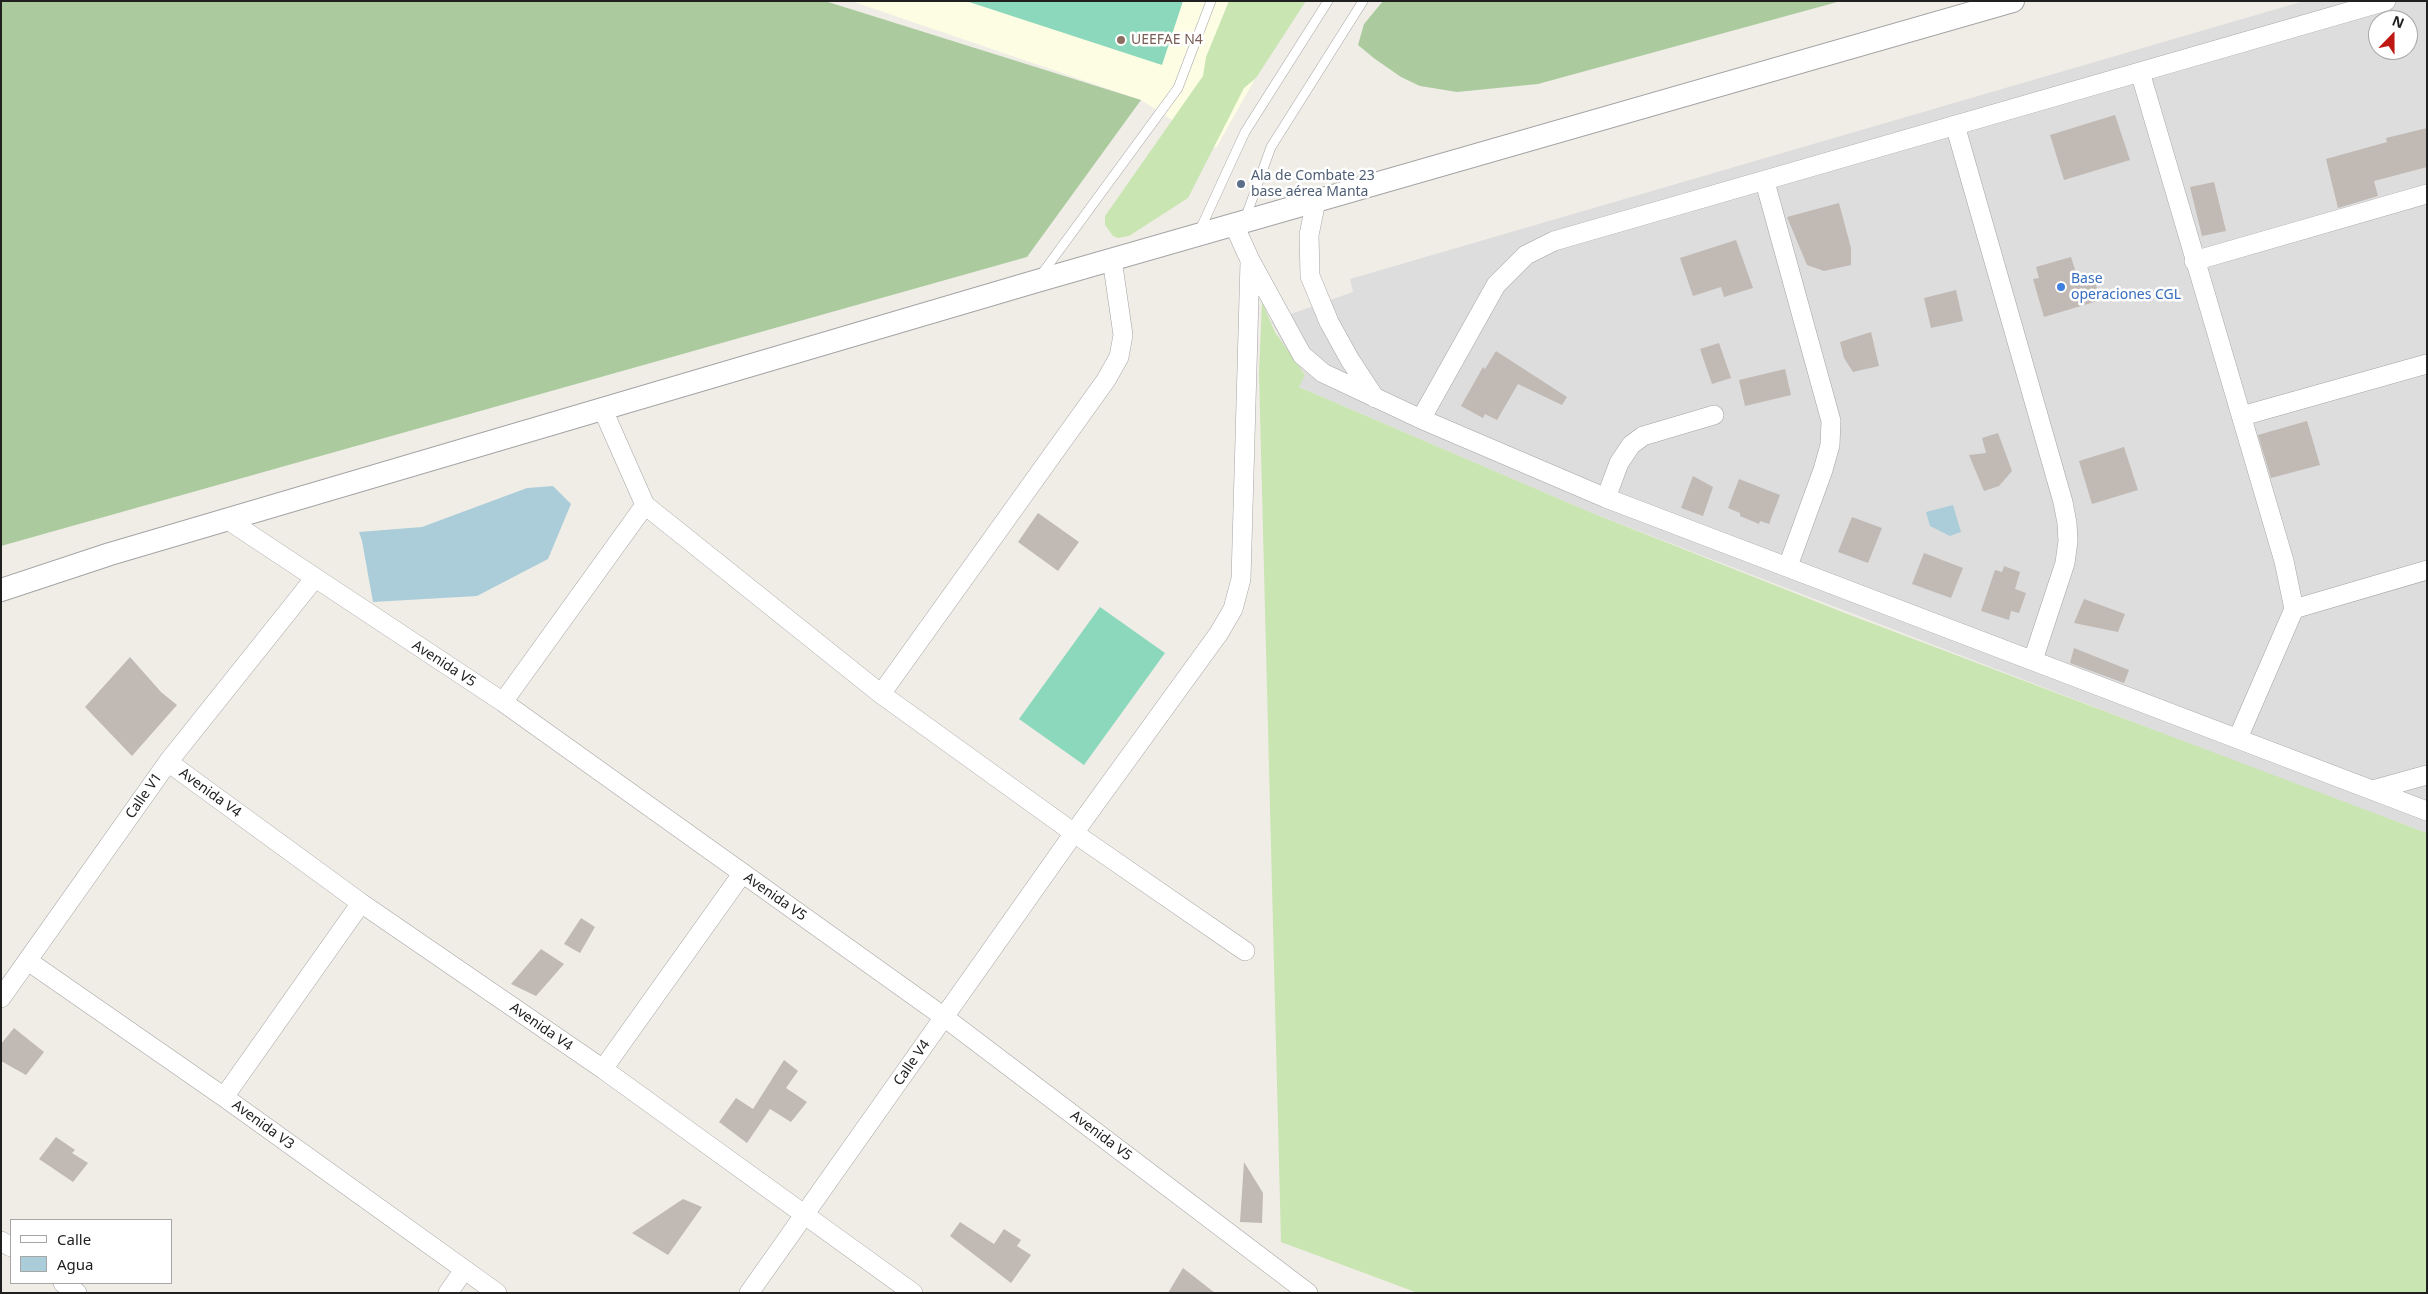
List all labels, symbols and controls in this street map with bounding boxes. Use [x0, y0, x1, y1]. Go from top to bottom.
north arrow [2368, 10, 2418, 60]
text: N [2390, 11, 2407, 32]
place label: UEEFAE N4 [1131, 32, 1203, 48]
marker: UEEFAE N4 [1115, 34, 1127, 46]
place label: Ala de Combate 23 base aérea Manta [1251, 168, 1375, 200]
marker: Ala de Combate 23 base aérea Manta [1235, 178, 1247, 190]
place label: Base operaciones CGL [2071, 271, 2181, 304]
marker: Base operaciones CGL [2055, 281, 2067, 293]
street label: Avenida V5 [409, 637, 479, 691]
street label: Avenida V4 [176, 765, 244, 821]
street label: Calle V1 [122, 770, 166, 822]
street label: Avenida V5 [740, 869, 810, 925]
street label: Avenida V4 [506, 999, 576, 1055]
street label: Calle V4 [890, 1037, 934, 1089]
street label: Avenida V3 [229, 1097, 297, 1153]
street label: Avenida V5 [1067, 1107, 1135, 1165]
legend [10, 1219, 172, 1284]
text: Calle [57, 1229, 91, 1249]
text: Agua [57, 1254, 94, 1274]

